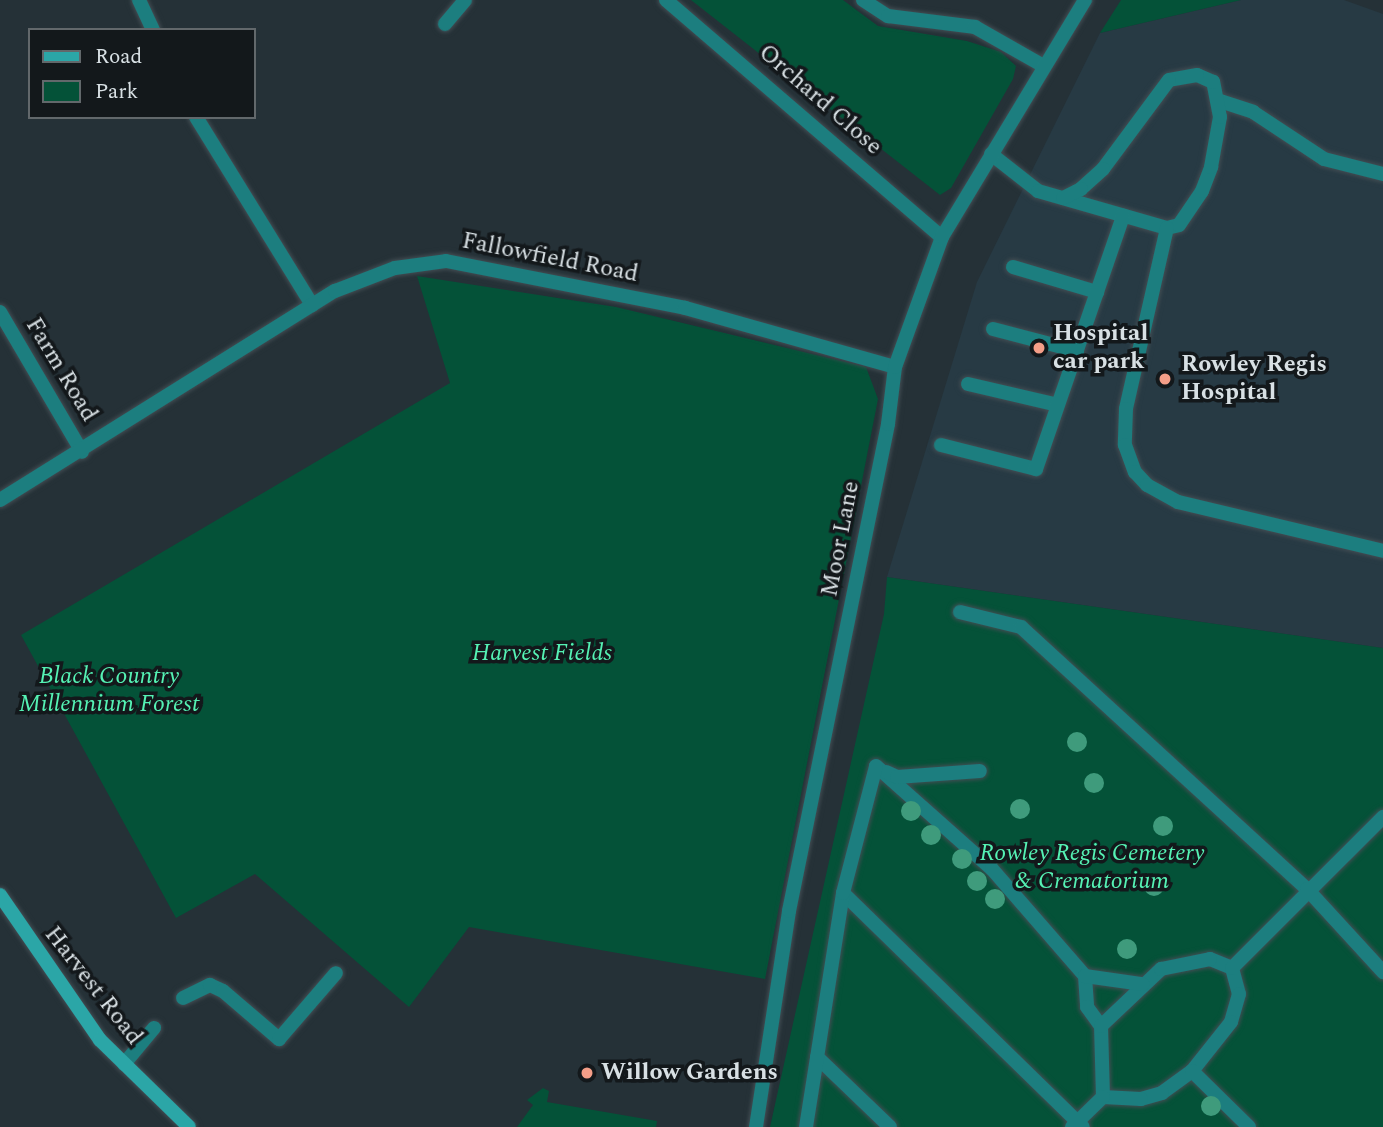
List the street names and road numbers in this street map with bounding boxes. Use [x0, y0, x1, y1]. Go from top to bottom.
street label: Orchard Close [752, 39, 888, 161]
street label: Fallowfield Road [459, 227, 641, 289]
street label: Farm Road [19, 313, 103, 427]
street label: Moor Lane [816, 479, 866, 599]
street label: Harvest Road [38, 921, 148, 1051]

